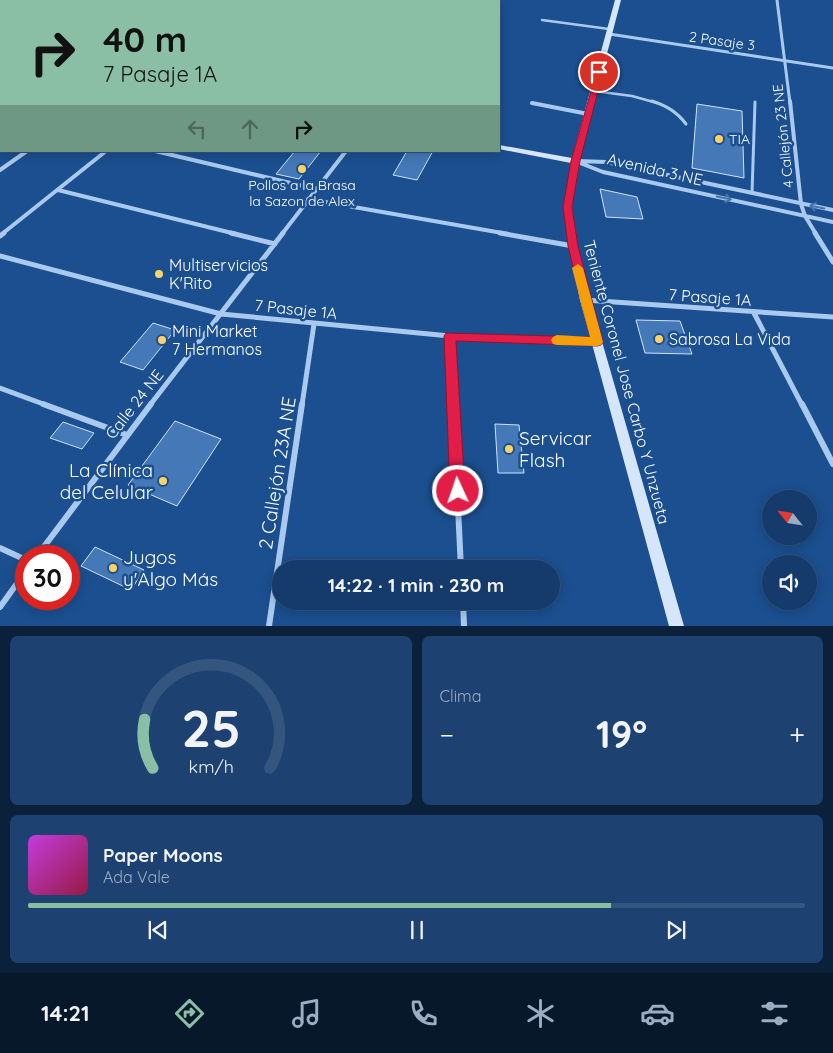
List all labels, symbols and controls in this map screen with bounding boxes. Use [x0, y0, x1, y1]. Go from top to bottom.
text: 40 m [103, 17, 187, 61]
icon: right [20, 20, 85, 85]
street label: 2 Pasaje 3 [688, 27, 756, 55]
pin [578, 51, 620, 93]
icon: arrive [585, 58, 613, 86]
text: 7 Pasaje 1A [103, 60, 217, 88]
street label: 4 Callejón 23 NE [769, 83, 797, 189]
icon: left [183, 115, 211, 143]
icon: ahead [236, 115, 264, 143]
icon: right [289, 115, 317, 143]
place label: TIA [729, 130, 750, 148]
marker: TIA [713, 133, 725, 145]
street label: Avenida 3 NE [605, 148, 705, 190]
marker: Pollos a la Brasa la Sazon de Alex [296, 163, 308, 175]
place label: Pollos a la Brasa la Sazon de Alex [248, 176, 356, 210]
one-way arrow [716, 194, 732, 204]
one-way arrow [810, 202, 826, 212]
street label: Teniente Coronel Jose Carbo Y Unzueta [579, 238, 675, 526]
place label: Multiservicios K'Rito [169, 255, 268, 293]
marker: Multiservicios K'Rito [153, 268, 165, 280]
street label: 7 Pasaje 1A [668, 284, 752, 310]
street label: 7 Pasaje 1A [254, 295, 338, 323]
place label: Mini Market 7 Hermanos [172, 321, 262, 359]
place label: Sabrosa La Vida [669, 329, 791, 349]
marker: Sabrosa La Vida [653, 333, 665, 345]
marker: Mini Market 7 Hermanos [156, 334, 168, 346]
street label: Calle 24 NE [101, 365, 167, 443]
street label: 2 Callejón 23A NE [253, 395, 301, 551]
place label: Servicar Flash [519, 426, 592, 472]
marker: Servicar Flash [503, 443, 515, 455]
place label: La Clínica del Celular [60, 458, 154, 504]
position arrow [431, 464, 483, 516]
marker: La Clínica del Celular [157, 475, 169, 487]
north arrow [762, 490, 818, 545]
map controls [762, 490, 817, 610]
speed limit sign: 30 [15, 545, 80, 610]
place label: Jugos y'Algo Más [123, 545, 218, 591]
button: sound [762, 555, 817, 610]
marker: Jugos y'Algo Más [107, 562, 119, 574]
text: 14:22 · 1 min · 230 m [328, 573, 504, 597]
text: Clima [440, 686, 481, 706]
text: 25 [181, 695, 241, 760]
text: 19° [596, 710, 647, 758]
text: − [440, 717, 454, 752]
text: + [789, 717, 805, 752]
text: km/h [188, 755, 233, 777]
text: Paper Moons [103, 843, 223, 867]
text: Ada Vale [103, 867, 170, 887]
icon: previous [144, 916, 172, 944]
icon: pause [403, 916, 431, 944]
icon: next [662, 916, 690, 944]
icon: directions [172, 996, 207, 1031]
icon: music [289, 996, 324, 1031]
icon: phone [406, 996, 441, 1031]
icon: climate [523, 996, 558, 1031]
icon: car [640, 996, 675, 1031]
icon: filters [757, 996, 792, 1031]
text: 14:21 [41, 999, 90, 1027]

